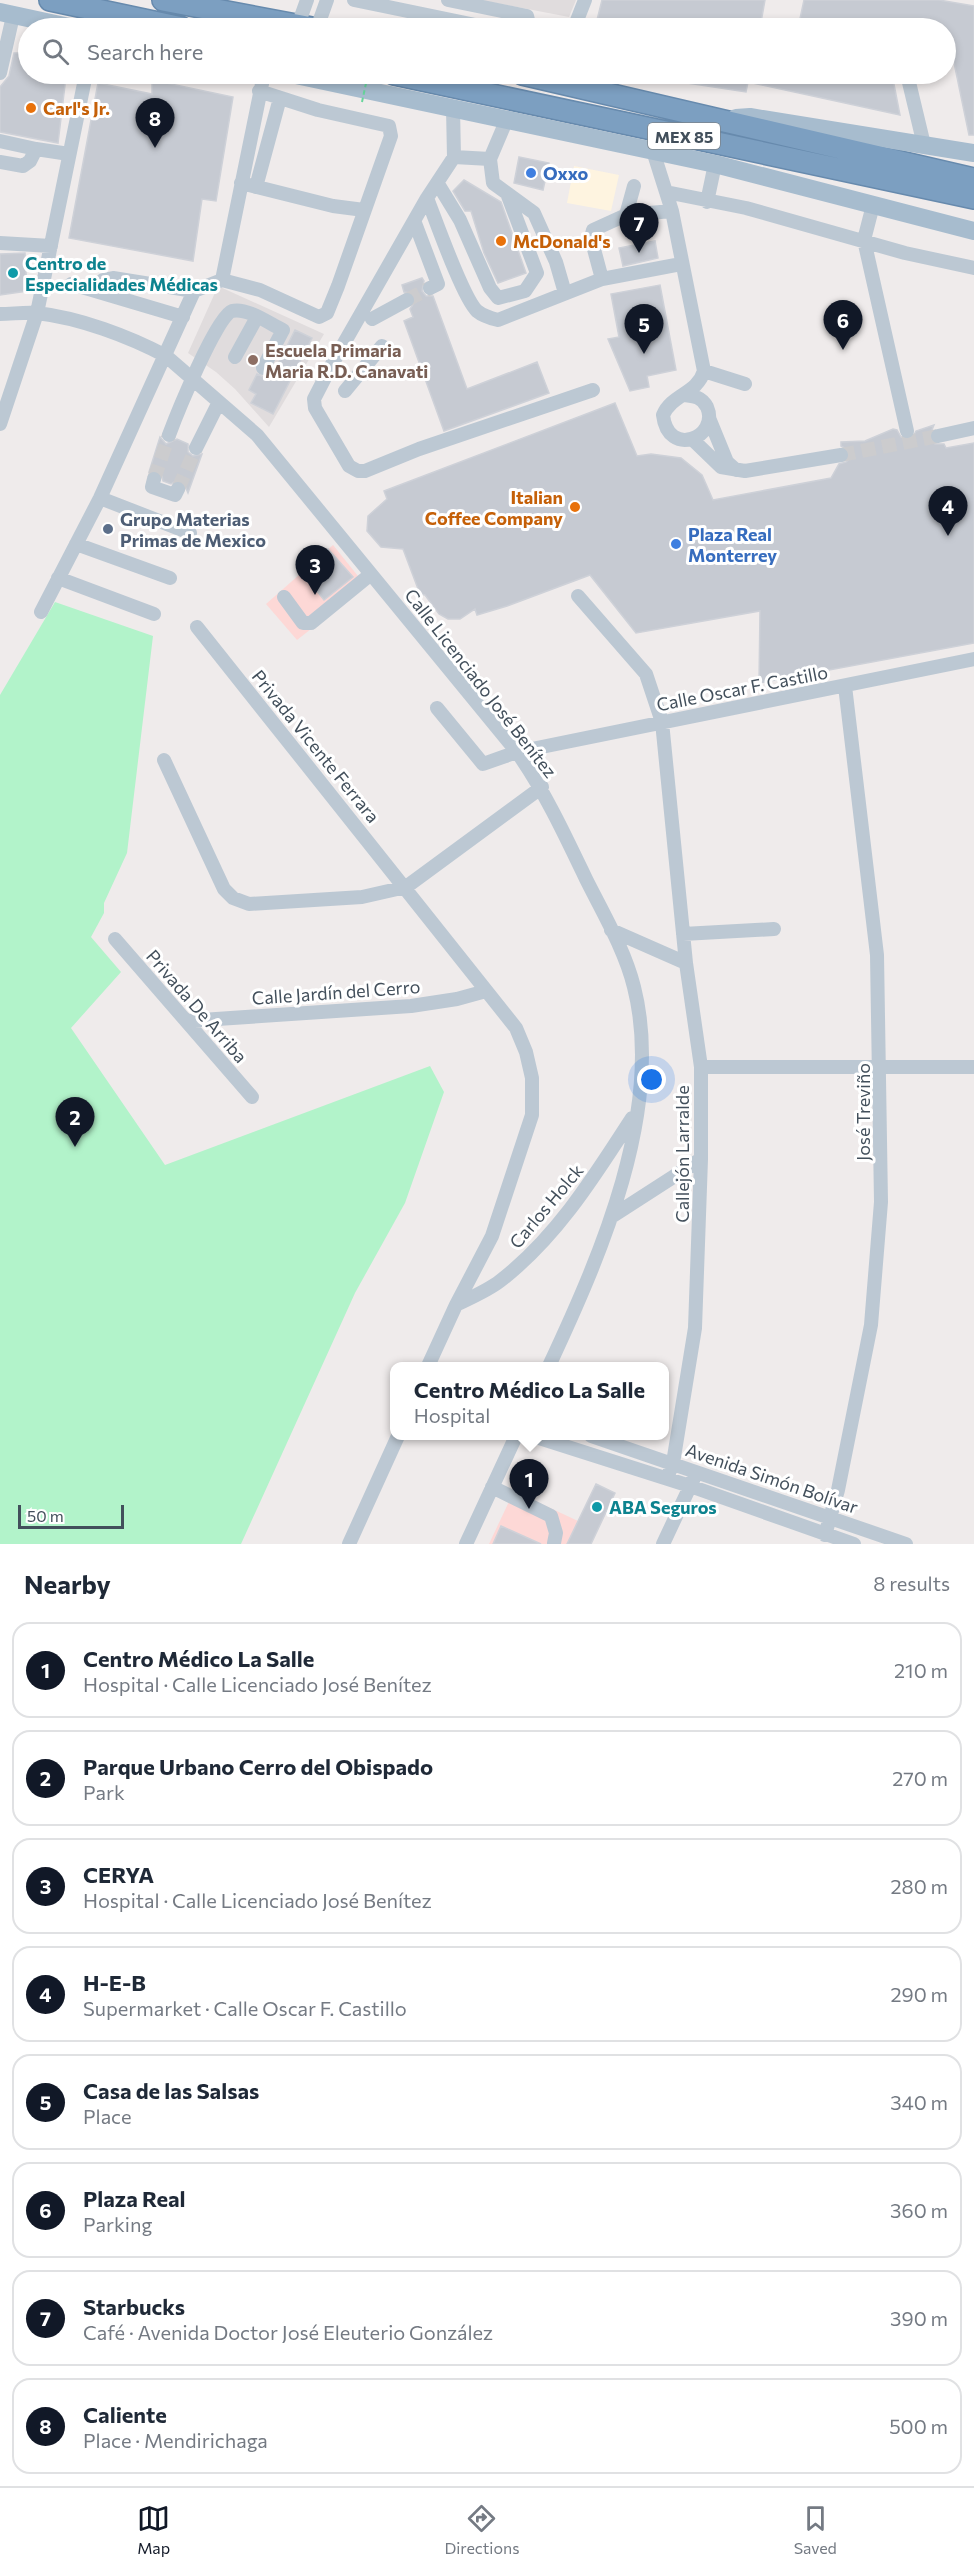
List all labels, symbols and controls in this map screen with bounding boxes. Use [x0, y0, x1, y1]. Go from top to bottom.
search box [18, 18, 956, 84]
icon: search [39, 35, 72, 68]
text: Search here [87, 38, 203, 65]
place label: Carl's Jr. [43, 97, 110, 119]
pin: 8 [136, 98, 174, 148]
marker: Carl's Jr. [24, 101, 38, 115]
road number: MEX 85 [648, 123, 720, 149]
place label: Oxxo [543, 162, 588, 184]
marker: Oxxo [524, 166, 538, 180]
pin: 7 [620, 204, 658, 253]
place label: McDonald's [513, 230, 611, 252]
marker: McDonald's [494, 234, 508, 248]
place label: Centro de Especialidades Médicas [25, 252, 218, 295]
marker: Centro de Especialidades Médicas [6, 266, 20, 280]
pin: 6 [824, 300, 862, 350]
pin: 5 [624, 304, 664, 354]
place label: Escuela Primaria Maria R.D. Canavati [265, 339, 428, 382]
marker: Escuela Primaria Maria R.D. Canavati [246, 353, 260, 367]
place label: Italian Coffee Company [425, 486, 563, 529]
pin: 4 [928, 486, 968, 536]
marker: Italian Coffee Company [568, 500, 582, 514]
place label: Grupo Materias Primas de Mexico [120, 508, 266, 551]
marker: Grupo Materias Primas de Mexico [101, 522, 115, 536]
place label: Plaza Real Monterrey [688, 523, 777, 566]
marker: Plaza Real Monterrey [669, 537, 683, 551]
pin: 3 [296, 546, 334, 595]
street label: Calle Licenciado José Benítez [400, 584, 562, 782]
street label: Calle Oscar F. Castillo [655, 661, 829, 715]
street label: Privada Vicente Ferrara [248, 665, 384, 827]
street label: Privada De Arriba [142, 945, 252, 1067]
street label: Calle Jardín del Cerro [251, 975, 421, 1009]
street label: José Treviño [852, 1063, 874, 1161]
your location [637, 1065, 666, 1094]
street label: Callejón Larralde [671, 1085, 693, 1223]
pin: 2 [56, 1098, 94, 1147]
street label: Carlos Holck [504, 1159, 588, 1253]
popup [390, 1362, 669, 1440]
text: Centro Médico La Salle [414, 1376, 645, 1403]
text: Hospital [414, 1403, 490, 1427]
street label: Avenida Simón Bolívar [683, 1438, 861, 1518]
pin: 1 [510, 1460, 548, 1509]
place label: ABA Seguros [609, 1496, 717, 1518]
marker: ABA Seguros [590, 1500, 604, 1514]
scale bar [18, 1502, 124, 1530]
text: 50 m [27, 1506, 64, 1525]
text: Nearby [24, 1568, 111, 1599]
text: 8 results [873, 1571, 950, 1595]
text: Centro Médico La Salle [83, 1645, 314, 1672]
text: 1 [41, 1658, 50, 1682]
text: 210 m [894, 1658, 948, 1682]
text: Hospital · Calle Licenciado José Benítez [83, 1672, 432, 1696]
text: Parque Urbano Cerro del Obispado [83, 1753, 433, 1780]
text: 2 [40, 1766, 51, 1790]
text: 270 m [892, 1766, 948, 1790]
text: Park [83, 1780, 125, 1804]
text: CERYA [83, 1861, 154, 1888]
text: 3 [40, 1874, 51, 1898]
text: 280 m [890, 1874, 948, 1898]
text: Hospital · Calle Licenciado José Benítez [83, 1888, 432, 1912]
text: H-E-B [83, 1969, 146, 1996]
text: 4 [39, 1982, 52, 2006]
text: 290 m [890, 1982, 948, 2006]
text: Supermarket · Calle Oscar F. Castillo [83, 1996, 407, 2020]
text: Casa de las Salsas [83, 2077, 259, 2104]
text: 5 [40, 2090, 51, 2114]
text: 340 m [890, 2090, 948, 2114]
text: Place [83, 2104, 132, 2128]
text: Plaza Real [83, 2185, 186, 2212]
text: 6 [39, 2198, 52, 2222]
text: 360 m [890, 2198, 948, 2222]
text: Parking [83, 2212, 152, 2236]
text: Starbucks [83, 2293, 185, 2320]
text: 7 [40, 2306, 51, 2330]
text: 390 m [890, 2306, 948, 2330]
text: Café · Avenida Doctor José Eleuterio González [83, 2320, 493, 2344]
text: Caliente [83, 2401, 167, 2428]
text: 8 [39, 2414, 52, 2438]
text: 500 m [889, 2414, 948, 2438]
text: Place · Mendirichaga [83, 2428, 268, 2452]
tab: Map [137, 2502, 170, 2557]
tab: Directions [444, 2502, 519, 2557]
tab: Saved [794, 2502, 837, 2557]

